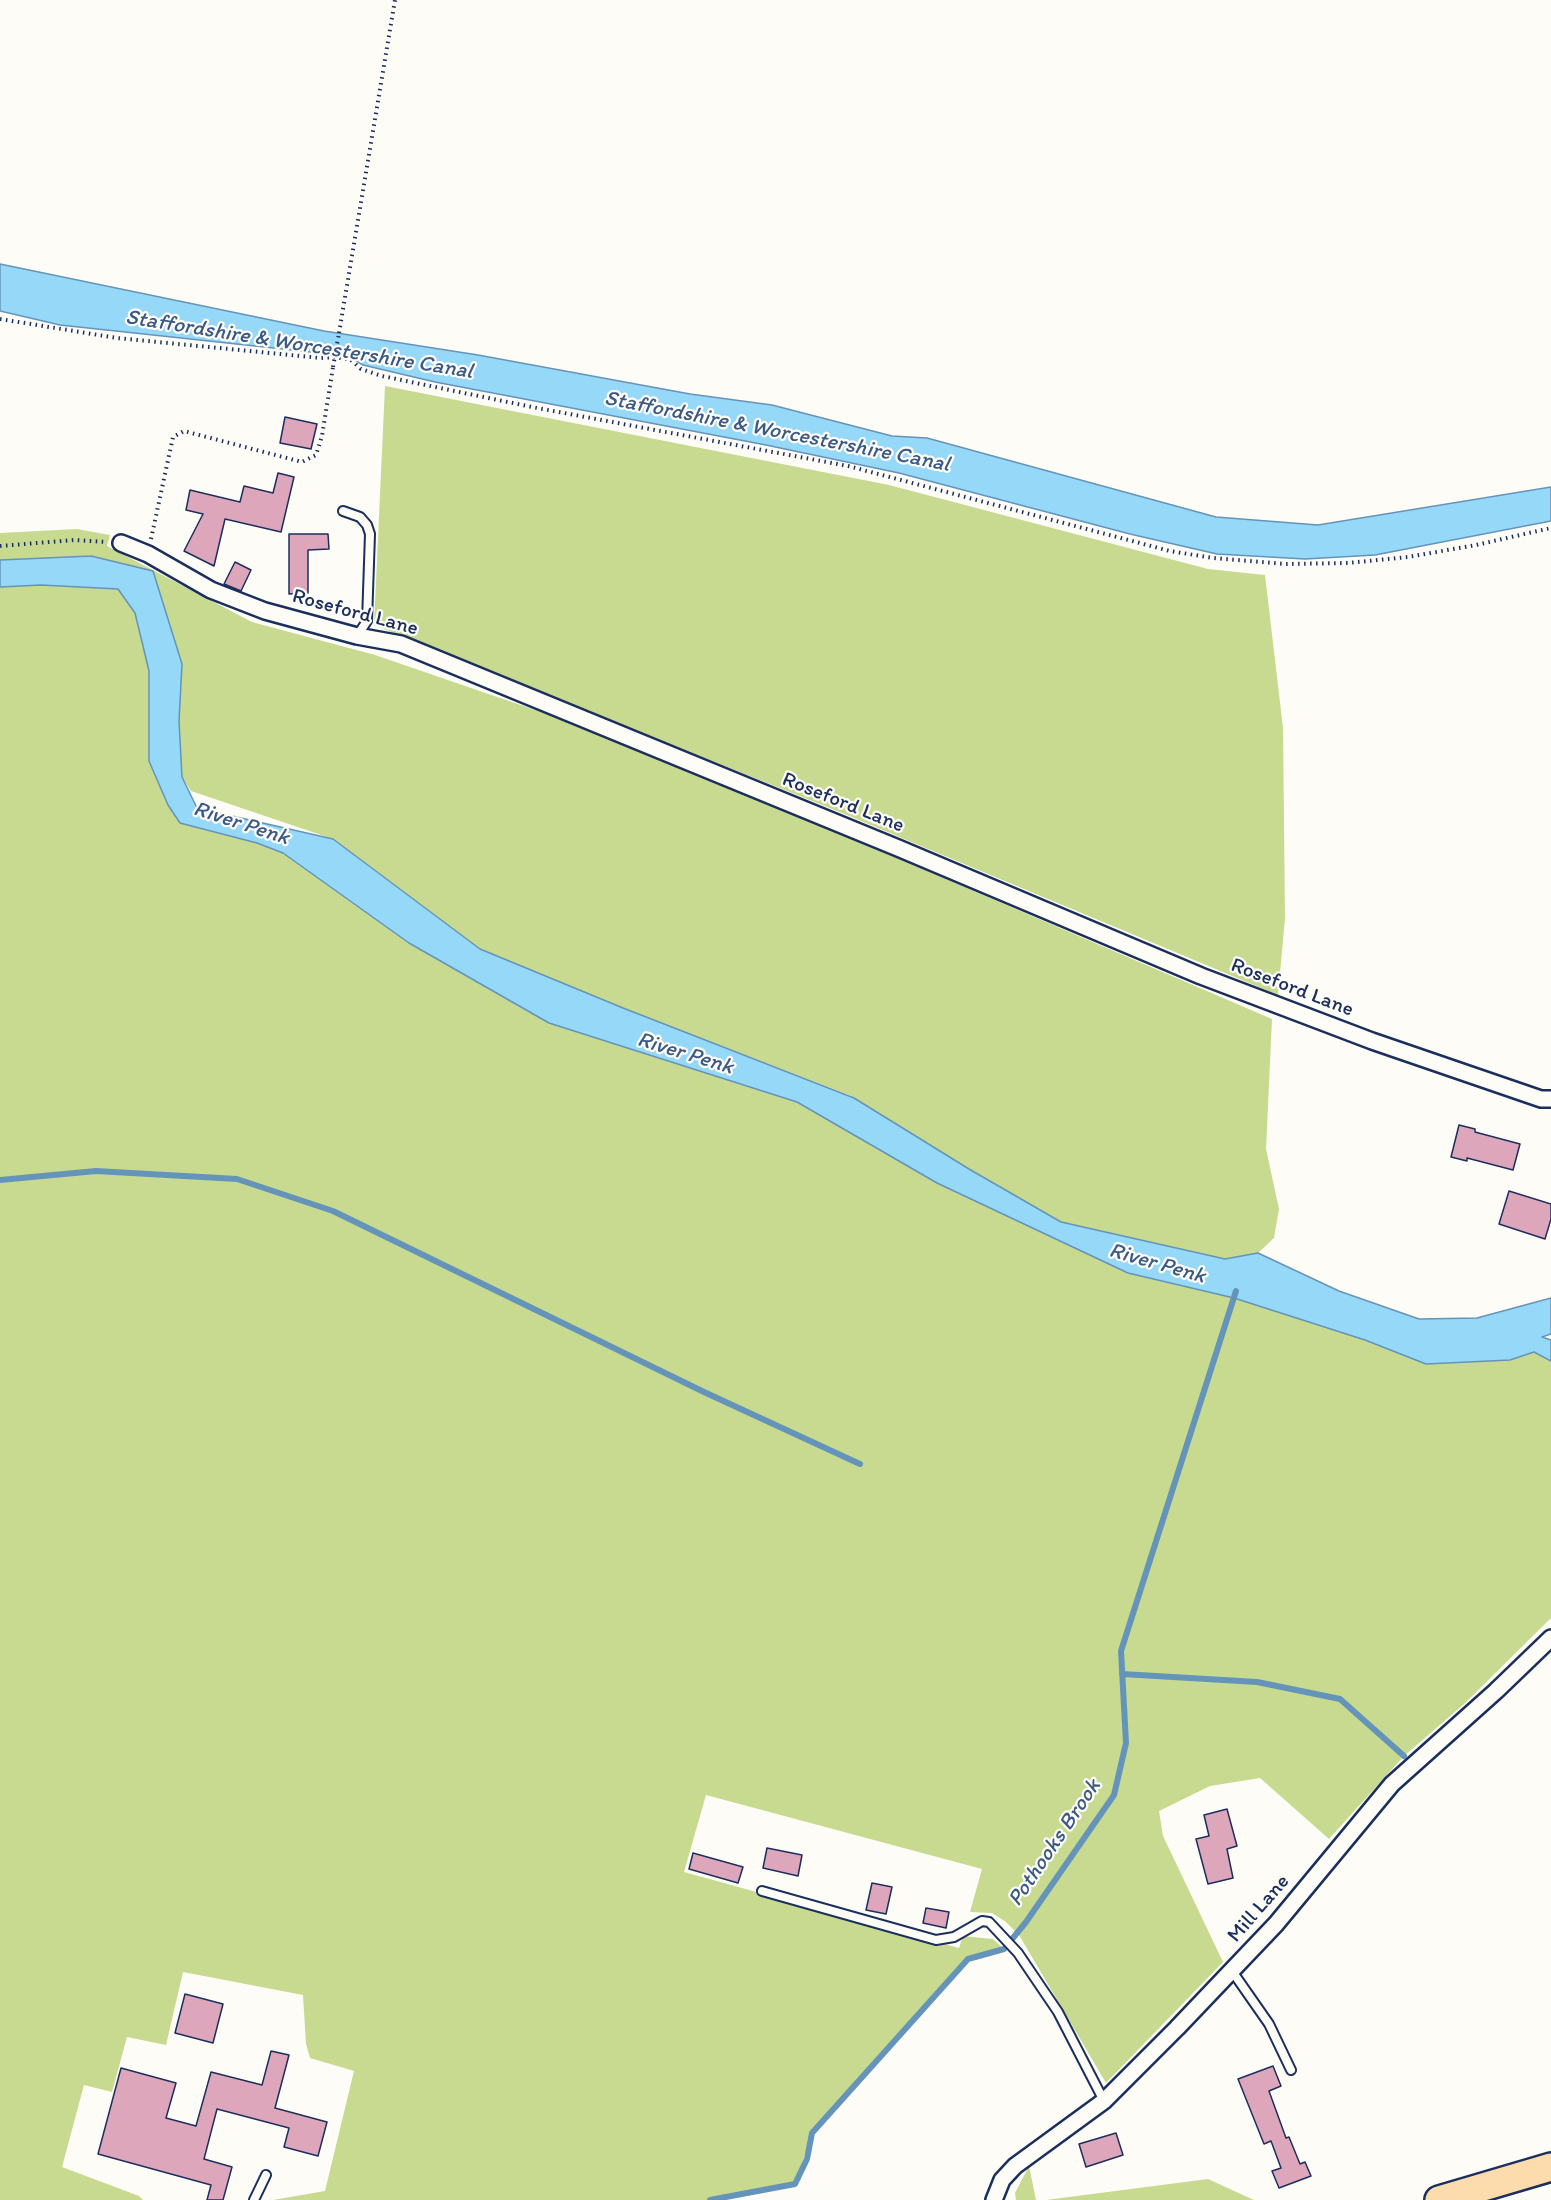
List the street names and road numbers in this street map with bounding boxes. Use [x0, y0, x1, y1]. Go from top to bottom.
street label: Roseford Lane [289, 584, 421, 642]
street label: Roseford Lane [778, 767, 908, 839]
street label: Roseford Lane [1227, 953, 1357, 1023]
street label: Mill Lane [1223, 1870, 1295, 1948]

